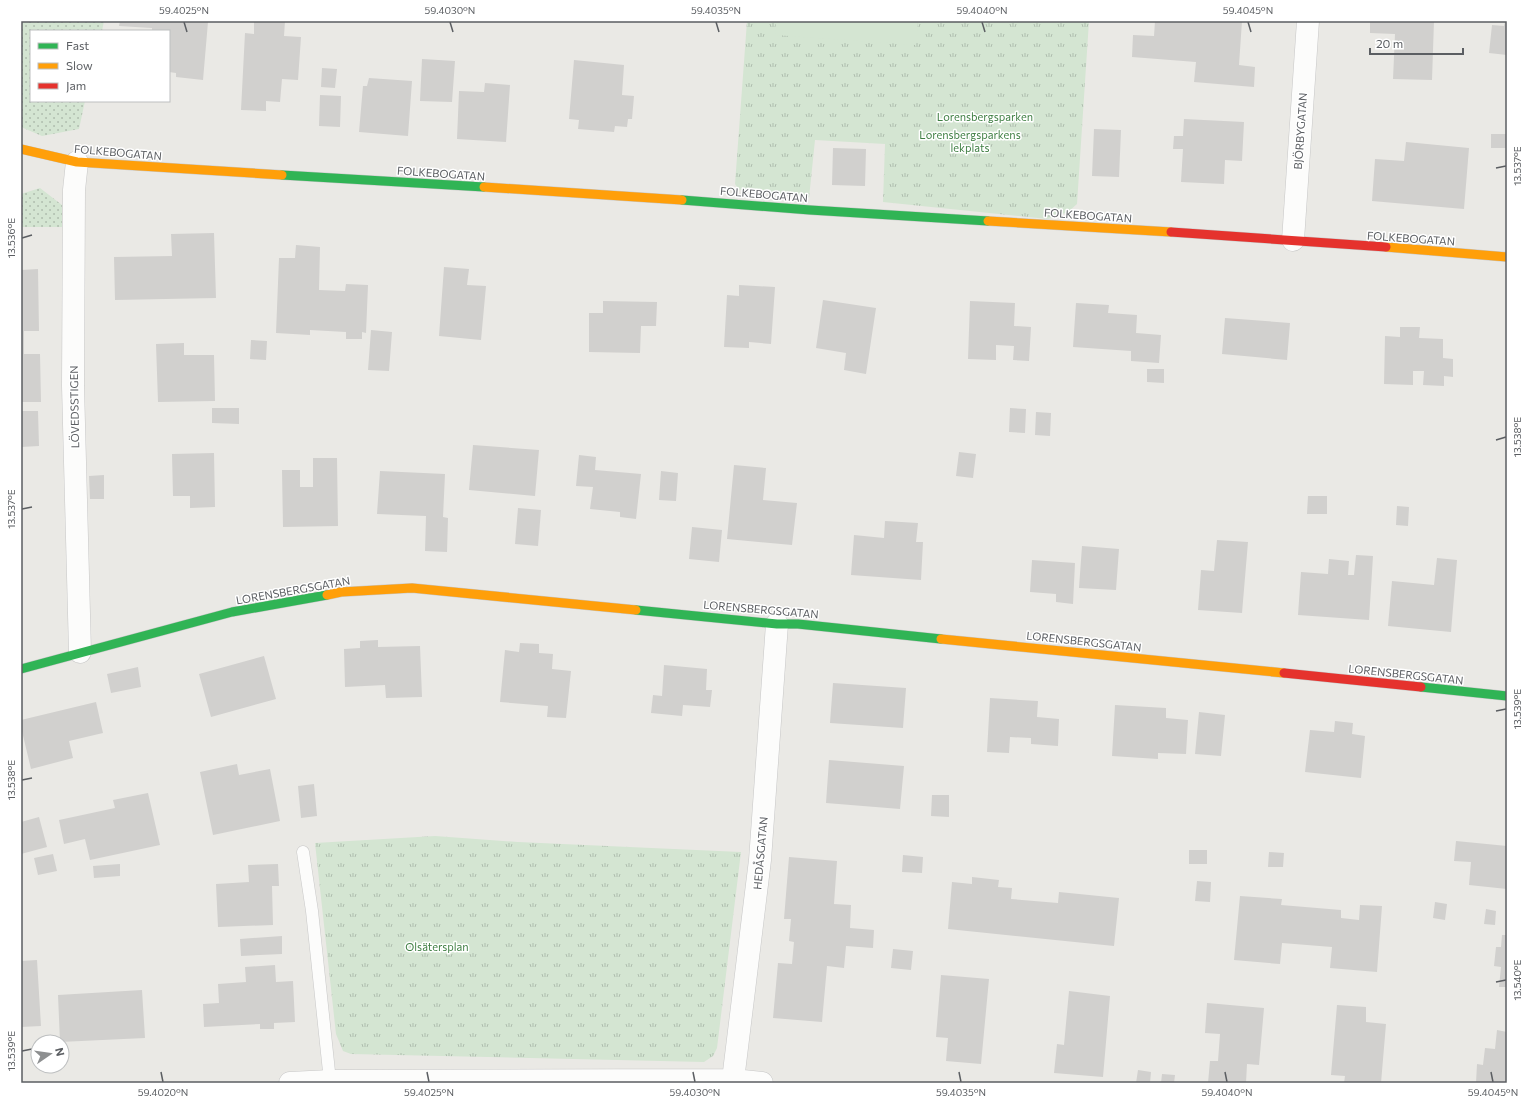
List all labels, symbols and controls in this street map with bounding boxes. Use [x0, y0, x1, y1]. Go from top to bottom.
text: 59.4025°N [159, 4, 209, 16]
text: 59.4030°N [425, 4, 475, 16]
text: 59.4035°N [691, 4, 741, 16]
text: 59.4040°N [956, 4, 1008, 16]
text: 59.4045°N [1223, 4, 1273, 16]
legend [30, 30, 170, 102]
scale bar [1370, 30, 1463, 56]
text: 20 m [1376, 36, 1403, 50]
text: Fast [66, 38, 89, 52]
text: Slow [66, 58, 93, 72]
text: Jam [66, 78, 86, 93]
street label: BJÖRBYGATAN [1290, 92, 1310, 170]
park label: Lorensbergsparken [937, 110, 1033, 123]
park label: Lorensbergsparkens lekplats [919, 128, 1021, 154]
street label: FOLKEBOGATAN [73, 142, 163, 162]
text: 13.537°E [1511, 146, 1523, 186]
street label: FOLKEBOGATAN [397, 163, 485, 183]
street label: FOLKEBOGATAN [719, 184, 809, 204]
street label: FOLKEBOGATAN [1044, 205, 1132, 225]
text: 13.536°E [5, 218, 17, 258]
street label: FOLKEBOGATAN [1367, 228, 1455, 248]
street label: LÖVEDSSTIGEN [66, 365, 81, 449]
text: 13.538°E [1511, 417, 1523, 457]
text: 13.537°E [5, 489, 17, 529]
street label: LORENSBERGSGATAN [235, 574, 351, 606]
street label: LORENSBERGSGATAN [703, 597, 819, 621]
street label: LORENSBERGSGATAN [1026, 628, 1142, 654]
street label: LORENSBERGSGATAN [1348, 661, 1464, 687]
text: 13.539°E [1511, 689, 1523, 729]
text: 13.538°E [5, 760, 17, 800]
street label: HEDÅSGATAN [749, 816, 770, 890]
park label: Olsätersplan [405, 940, 469, 953]
text: 13.540°E [1511, 959, 1523, 1001]
text: 13.539°E [5, 1031, 17, 1071]
north arrow [30, 1034, 70, 1074]
text: N [53, 1046, 67, 1057]
text: 59.4020°N [138, 1086, 188, 1098]
text: 59.4025°N [404, 1086, 454, 1098]
text: 59.4030°N [670, 1086, 720, 1098]
text: 59.4035°N [936, 1086, 986, 1098]
text: 59.4040°N [1201, 1086, 1253, 1098]
text: 59.4045°N [1468, 1086, 1518, 1098]

